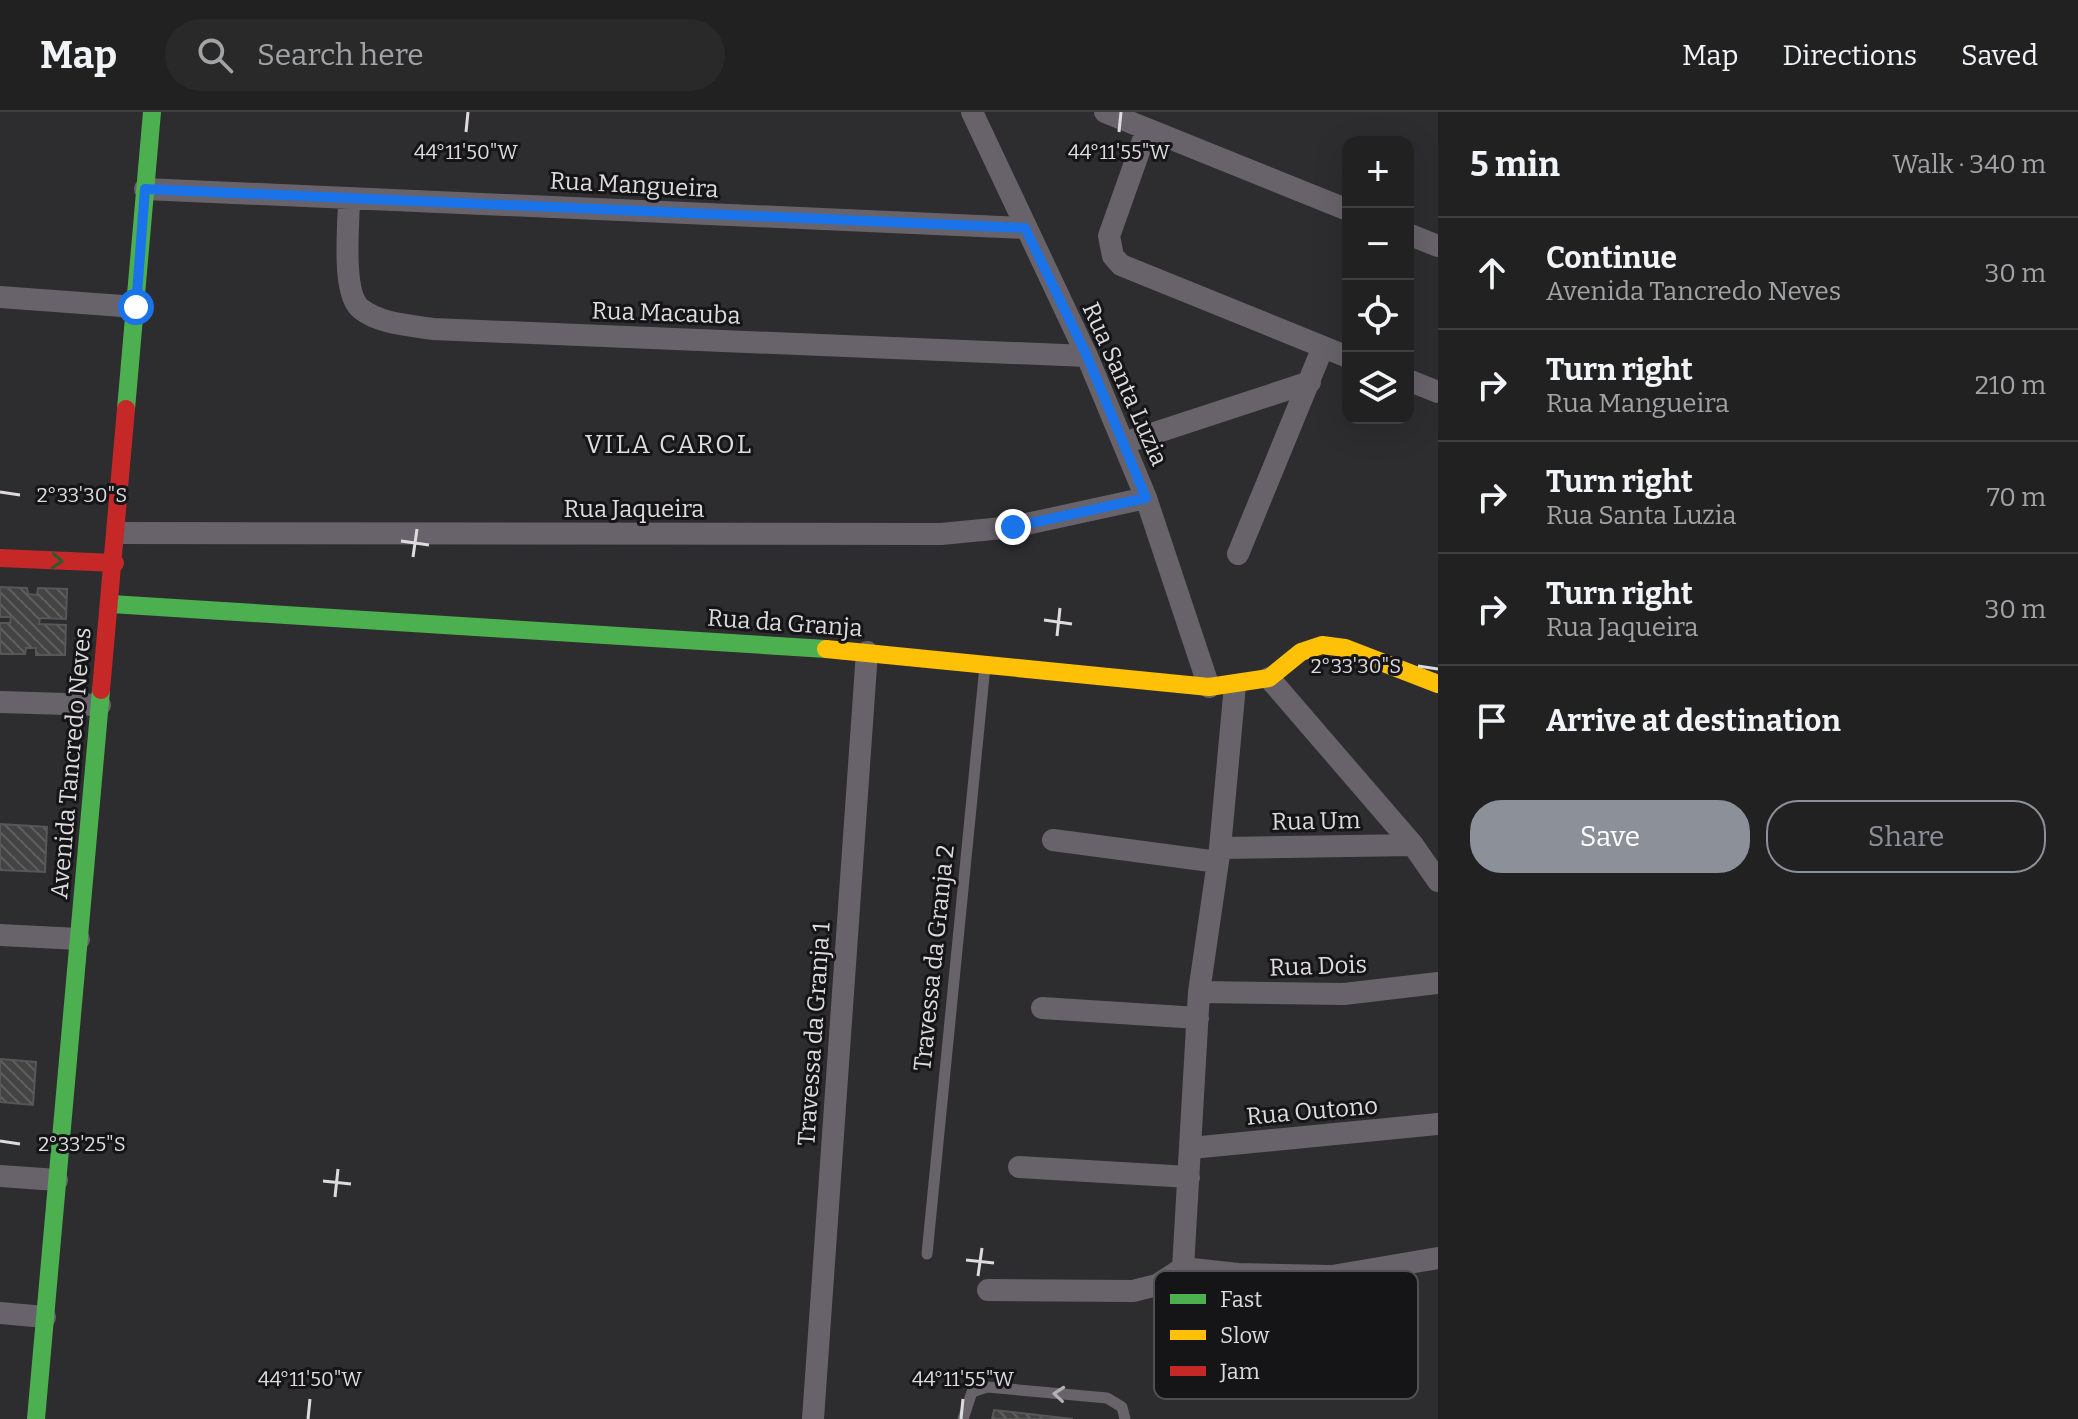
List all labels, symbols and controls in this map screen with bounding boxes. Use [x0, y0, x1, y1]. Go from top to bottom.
search box [165, 19, 725, 91]
text: Map [40, 32, 117, 78]
icon: search [193, 33, 237, 77]
text: Search here [257, 37, 424, 73]
text: Map [1682, 39, 1738, 72]
text: Directions [1782, 39, 1917, 72]
text: Saved [1961, 39, 2038, 72]
map controls [1342, 136, 1414, 424]
button: + [1342, 136, 1414, 208]
text: 44°11'50"W [414, 140, 519, 164]
text: 44°11'55"W [1068, 140, 1170, 164]
text: 5 min [1470, 144, 1560, 185]
text: Walk · 340 m [1893, 149, 2046, 180]
street label: Rua Mangueira [549, 167, 719, 203]
button: − [1342, 208, 1414, 280]
text: Continue [1546, 240, 1677, 276]
icon: ahead [1470, 251, 1514, 295]
text: 30 m [1985, 258, 2046, 289]
text: Avenida Tancredo Neves [1546, 276, 1841, 307]
button: locate [1342, 280, 1414, 352]
route start [118, 289, 154, 325]
street label: Rua Macauba [591, 296, 741, 330]
street label: Rua Santa Luzia [1076, 298, 1174, 470]
button: layers [1342, 352, 1414, 424]
text: Turn right [1546, 352, 1693, 388]
icon: right [1470, 363, 1514, 407]
text: 210 m [1975, 370, 2046, 401]
text: Rua Mangueira [1546, 388, 1729, 419]
district label: VILA CAROL [585, 429, 753, 460]
text: Turn right [1546, 464, 1693, 500]
icon: right [1470, 475, 1514, 519]
text: 70 m [1987, 482, 2046, 513]
text: 2°33'30"S [37, 483, 127, 507]
street label: Rua Jaqueira [564, 495, 704, 523]
text: Rua Santa Luzia [1546, 500, 1736, 531]
route end [995, 509, 1031, 545]
one-way arrow [51, 552, 64, 569]
text: Turn right [1546, 576, 1693, 612]
icon: right [1470, 587, 1514, 631]
text: 30 m [1985, 594, 2046, 625]
street label: Rua da Granja [706, 604, 864, 642]
text: Rua Jaqueira [1546, 612, 1699, 643]
street label: Avenida Tancredo Neves [45, 626, 97, 900]
text: 2°33'30"S [1311, 654, 1401, 678]
icon: arrive [1470, 699, 1514, 743]
text: Arrive at destination [1546, 703, 1841, 739]
button: Save [1470, 800, 1750, 873]
button: Share [1766, 800, 2046, 873]
street label: Rua Um [1271, 806, 1361, 836]
street label: Travessa da Granja 2 [908, 844, 960, 1072]
street label: Travessa da Granja 1 [792, 921, 836, 1147]
street label: Rua Dois [1269, 950, 1367, 982]
street label: Rua Outono [1245, 1091, 1379, 1131]
text: 2°33'25"S [38, 1132, 126, 1156]
legend [1154, 1271, 1418, 1399]
text: Fast [1220, 1286, 1262, 1313]
text: Slow [1220, 1322, 1270, 1349]
text: Jam [1219, 1358, 1260, 1385]
text: 44°11'50"W [258, 1367, 363, 1391]
text: 44°11'55"W [912, 1367, 1014, 1391]
one-way arrow [1052, 1385, 1065, 1402]

